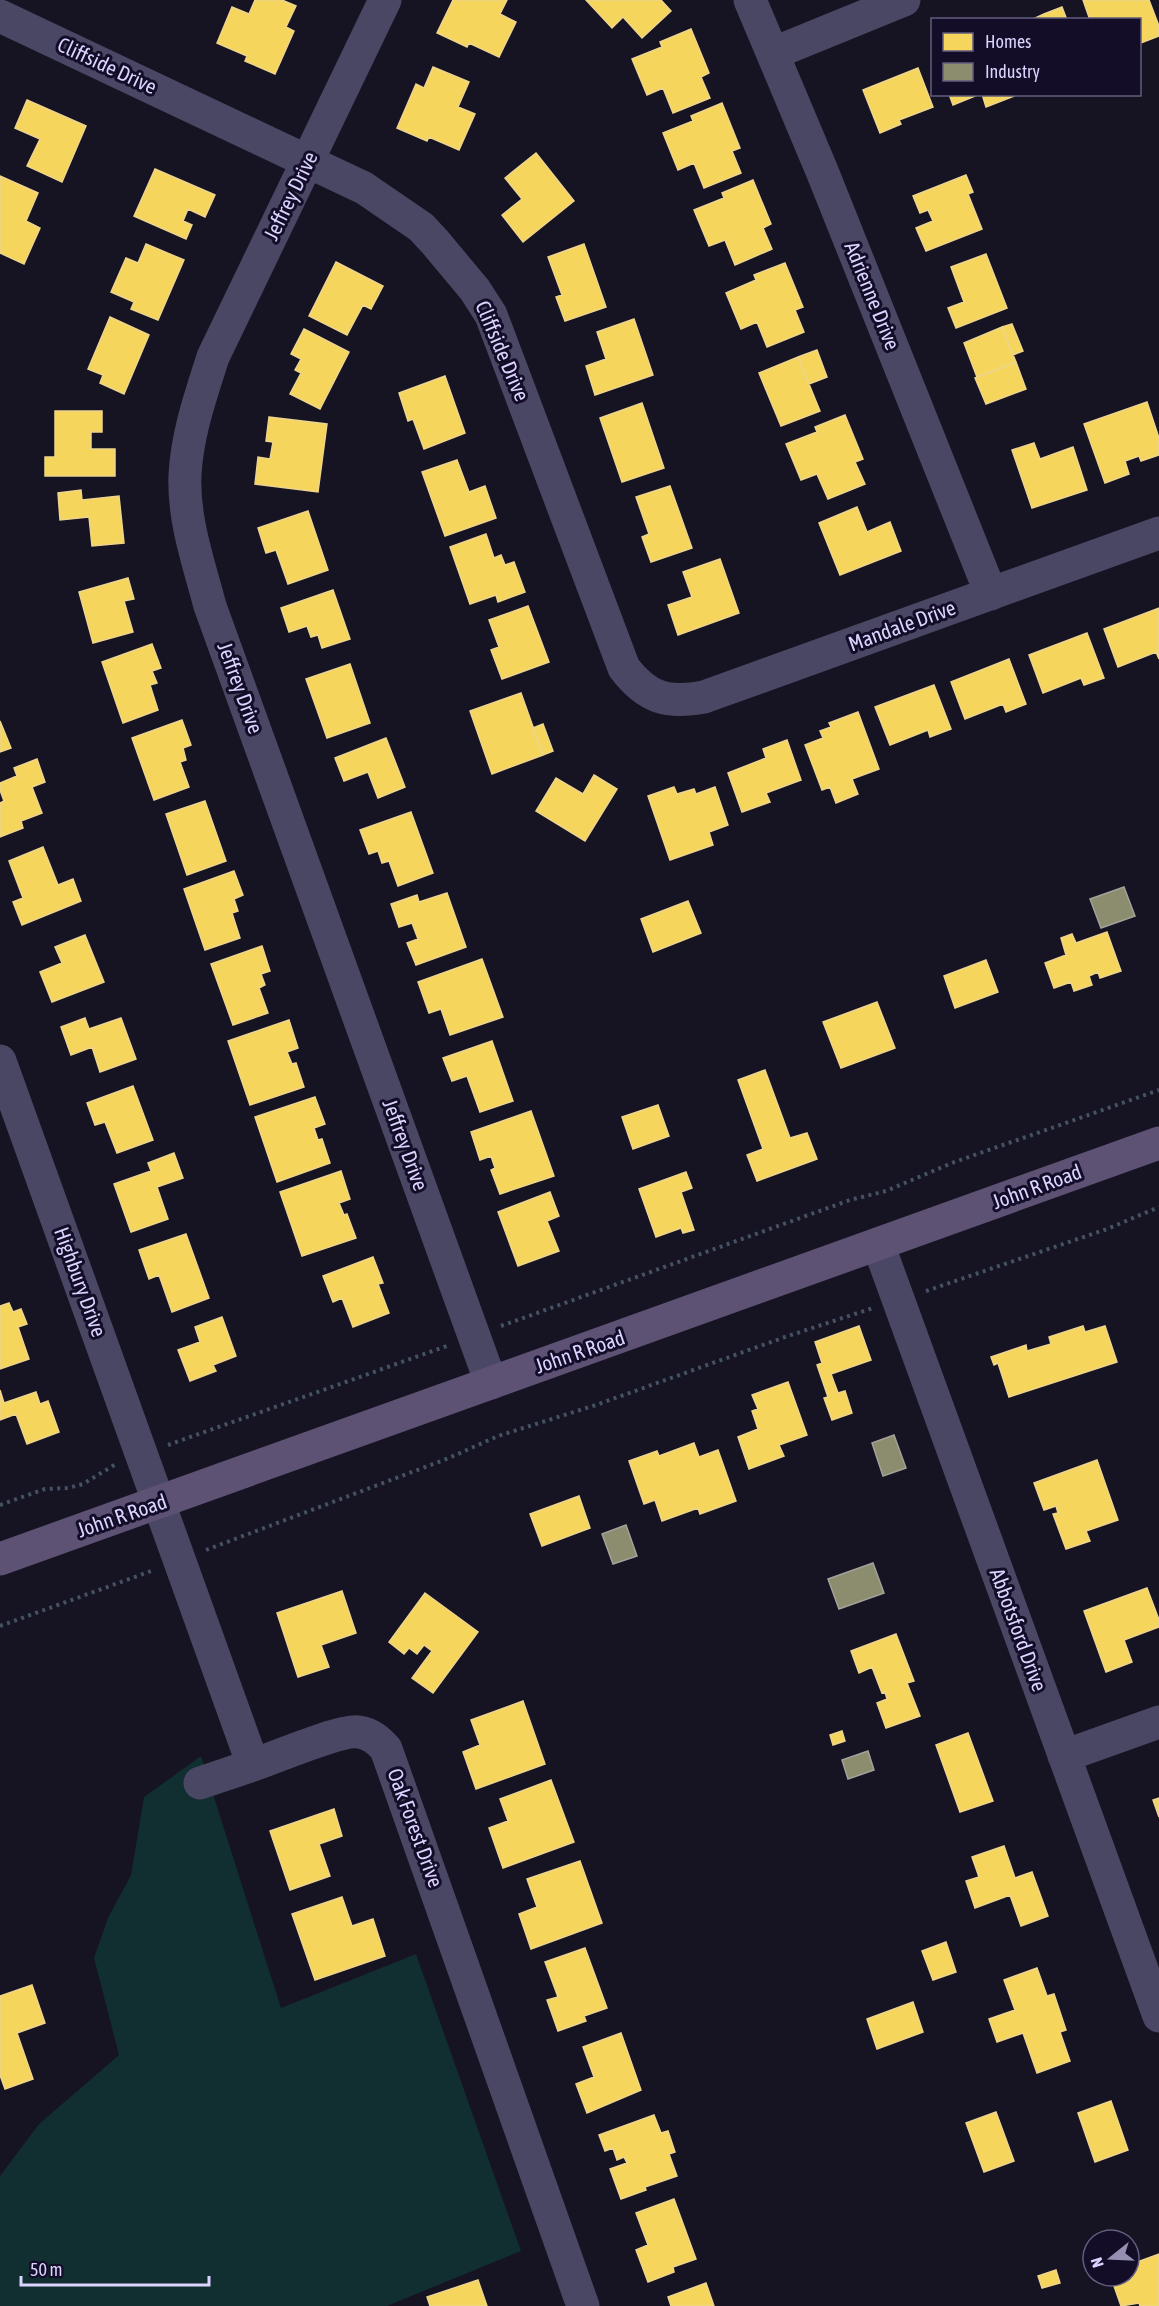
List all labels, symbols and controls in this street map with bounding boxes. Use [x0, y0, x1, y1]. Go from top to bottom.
legend [931, 18, 1141, 96]
text: Homes [985, 31, 1031, 52]
street label: Cliffside Drive [54, 32, 161, 98]
text: Industry [985, 61, 1040, 82]
street label: Jeffrey Drive [258, 147, 322, 244]
street label: Adrienne Drive [840, 238, 905, 353]
street label: Cliffside Drive [471, 297, 535, 404]
street label: Mandale Drive [845, 595, 959, 656]
street label: Jeffrey Drive [213, 639, 269, 737]
street label: Jeffrey Drive [378, 1096, 434, 1194]
street label: John R Road [989, 1159, 1085, 1213]
street label: Highbury Drive [50, 1224, 112, 1340]
street label: John R Road [532, 1325, 628, 1378]
street label: John R Road [74, 1489, 170, 1542]
street label: Abbotsford Drive [986, 1565, 1052, 1694]
street label: Oak Forest Drive [383, 1765, 449, 1890]
north arrow [1081, 2228, 1141, 2288]
scale bar [21, 2249, 208, 2287]
text: N [1087, 2255, 1107, 2270]
text: 50 m [30, 2259, 62, 2280]

